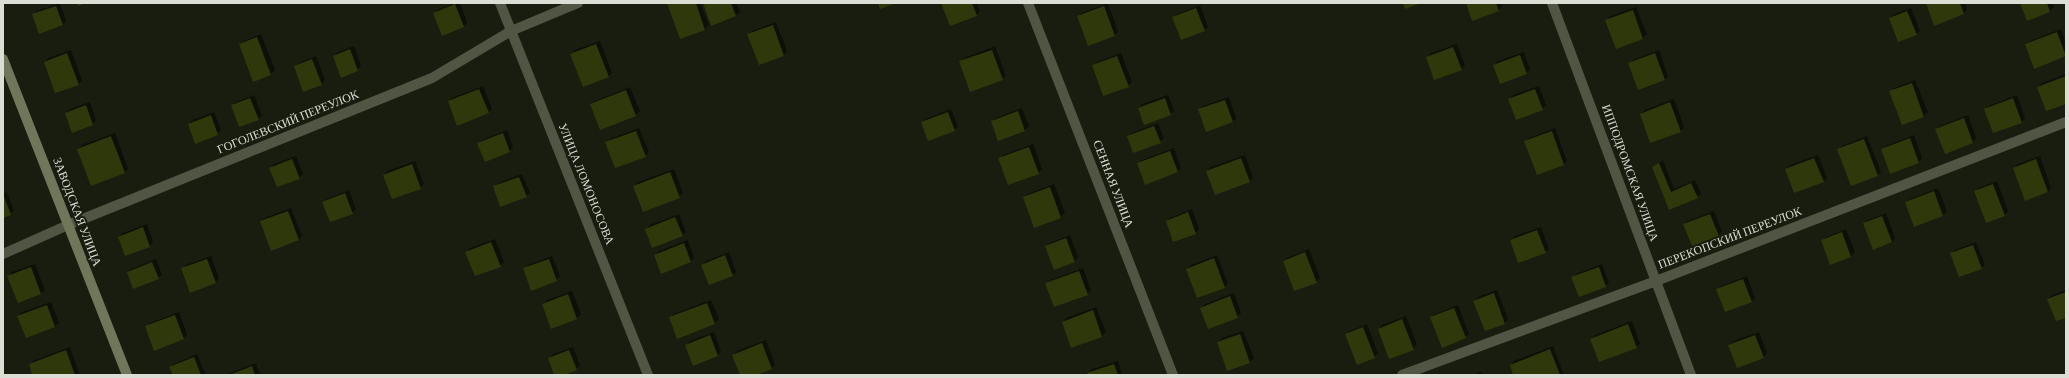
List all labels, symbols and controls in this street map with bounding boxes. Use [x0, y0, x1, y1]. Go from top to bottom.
street label: ГОГОЛЕВСКИЙ ПЕРЕУЛОК [215, 87, 361, 157]
street label: ИППОДРОМСКАЯ УЛИЦА [1599, 103, 1661, 243]
street label: УЛИЦА ЛОМОНОСОВА [555, 121, 617, 247]
street label: СЕННАЯ УЛИЦА [1090, 138, 1136, 230]
street label: ЗАВОДСКАЯ УЛИЦА [50, 156, 104, 268]
street label: ПЕРЕКОПСКИЙ ПЕРЕУЛОК [1656, 204, 1804, 272]

